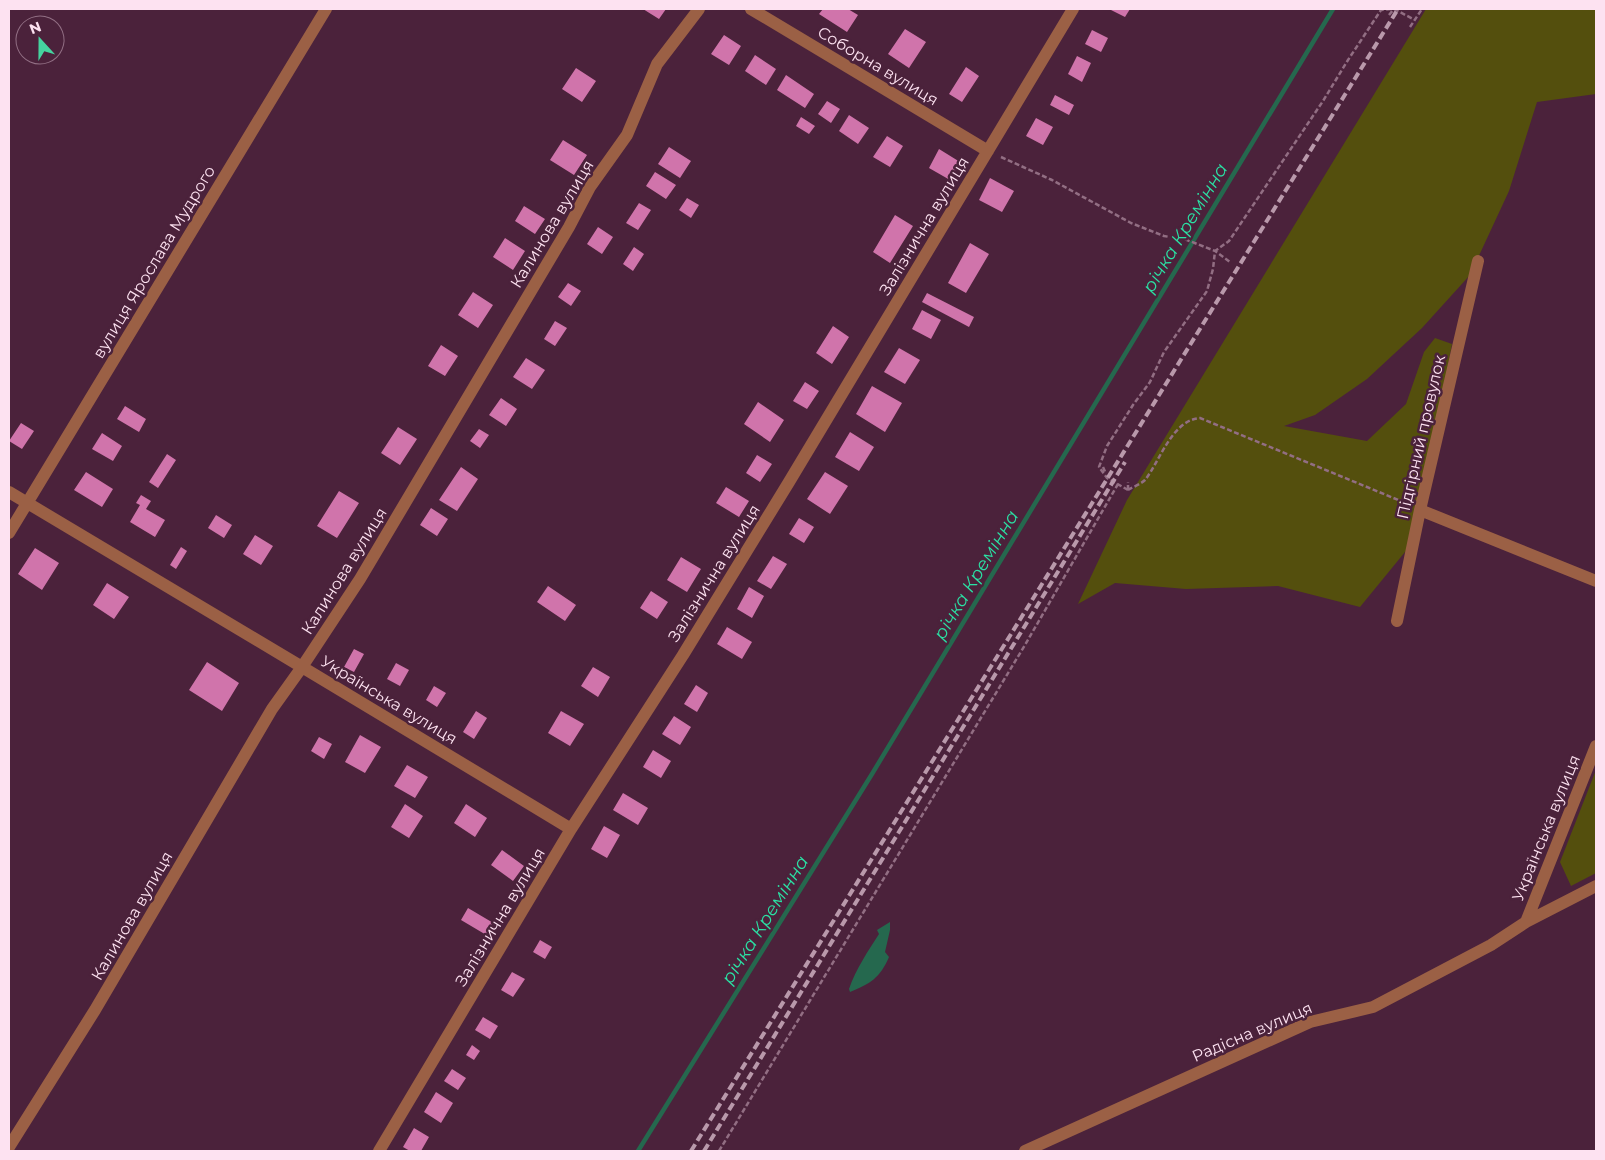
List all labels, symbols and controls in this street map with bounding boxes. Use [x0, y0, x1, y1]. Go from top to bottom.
north arrow [15, 15, 65, 65]
text: N [27, 17, 44, 38]
street label: Соборна вулиця [814, 22, 942, 110]
street label: Залізнична вулиця [875, 153, 973, 299]
street label: Калинова вулиця [506, 157, 598, 291]
water label: річка Кремінна [1138, 159, 1232, 297]
street label: вулиця Ярослава Мудрого [89, 162, 219, 362]
street label: Підгірний провулок [1393, 352, 1449, 521]
street label: Залізнична вулиця [664, 501, 764, 645]
street label: Калинова вулиця [297, 504, 391, 638]
water label: річка Кремінна [929, 506, 1023, 644]
street label: Українська вулиця [317, 652, 461, 748]
street label: Українська вулиця [1508, 752, 1584, 904]
street label: Залізнична вулиця [451, 844, 549, 990]
street label: Калинова вулиця [87, 848, 177, 984]
water label: річка Кремінна [717, 852, 813, 988]
street label: Радісна вулиця [1189, 998, 1315, 1066]

